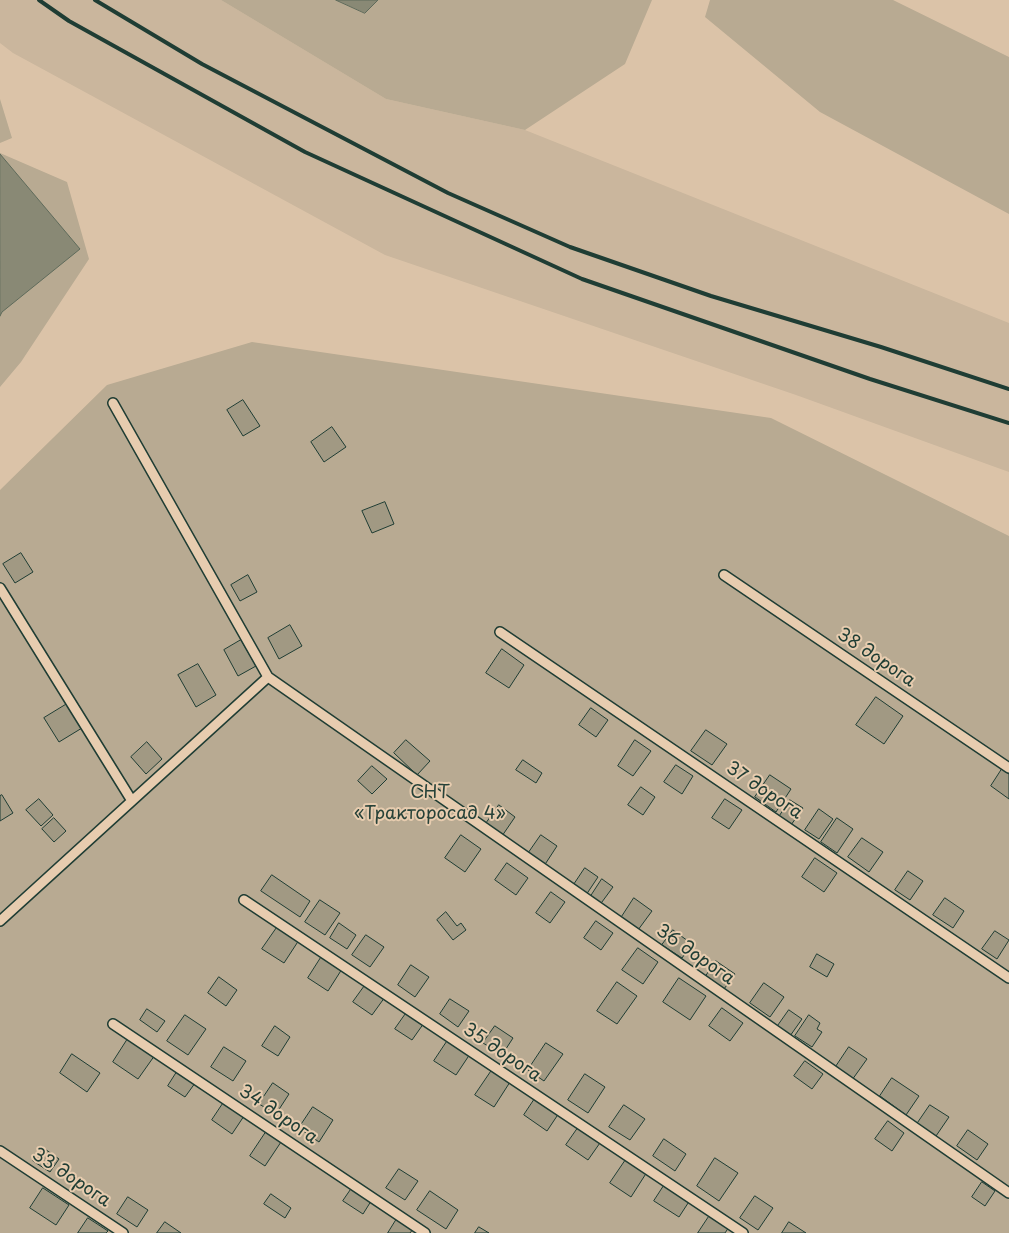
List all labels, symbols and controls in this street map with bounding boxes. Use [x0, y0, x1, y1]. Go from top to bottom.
street label: 38 дорога [833, 624, 919, 692]
street label: 37 дорога [722, 758, 806, 824]
park label: СНТ «Тракторосад 4» [354, 782, 506, 824]
street label: 36 дорога [652, 920, 738, 990]
street label: 35 дорога [459, 1019, 545, 1087]
street label: 34 дорога [235, 1081, 321, 1149]
street label: 33 дорога [28, 1144, 114, 1212]

